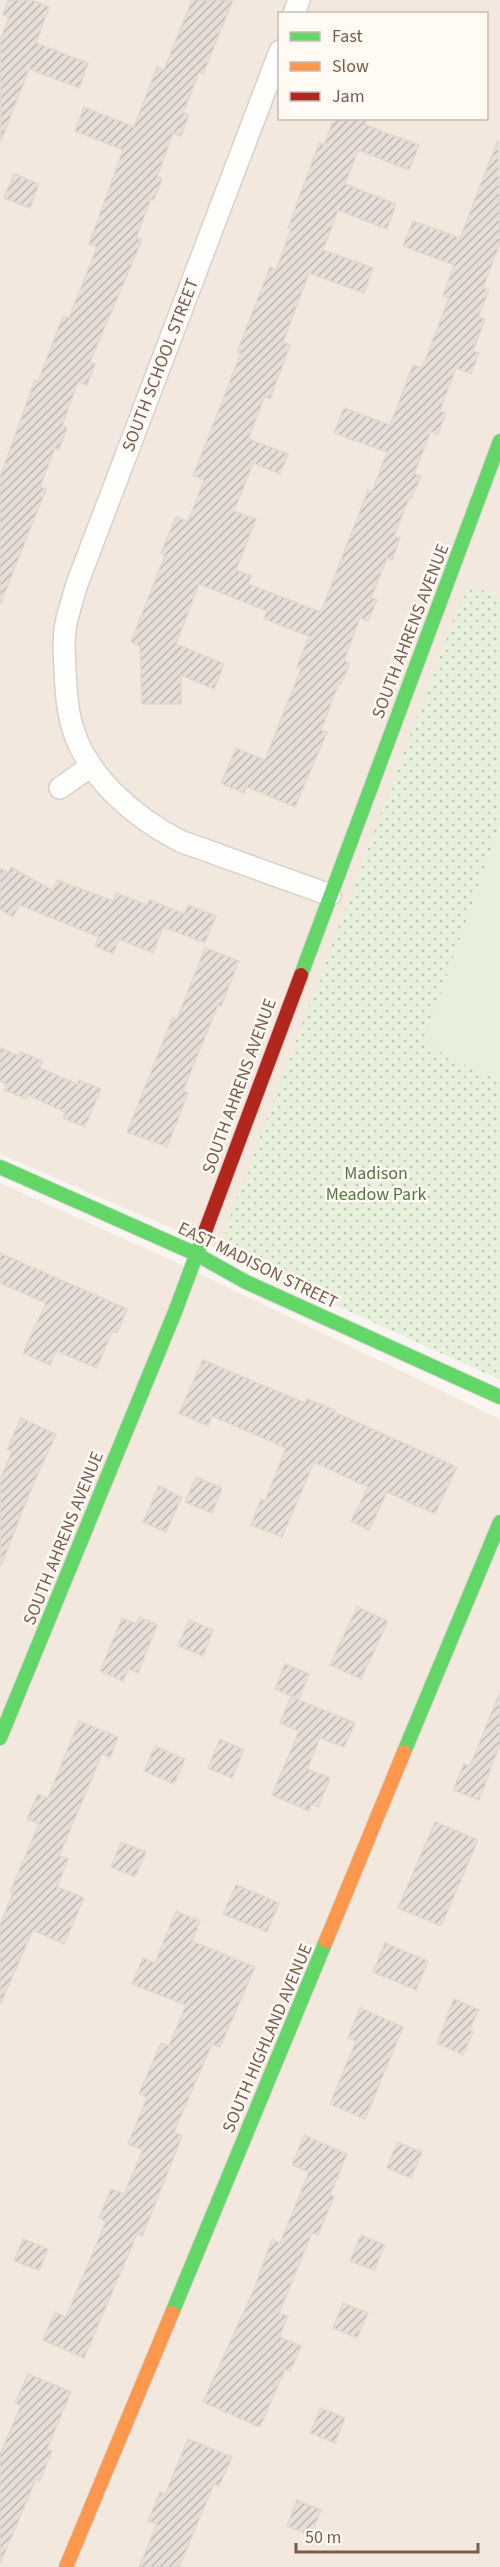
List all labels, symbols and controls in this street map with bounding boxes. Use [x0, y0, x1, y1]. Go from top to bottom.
legend [278, 12, 488, 120]
text: Fast [332, 24, 363, 49]
text: Slow [332, 54, 369, 79]
text: Jam [332, 84, 365, 109]
street label: SOUTH SCHOOL STREET [116, 275, 205, 455]
street label: SOUTH AHRENS AVENUE [366, 540, 455, 722]
street label: SOUTH AHRENS AVENUE [196, 995, 283, 1177]
park label: Madison Meadow Park [326, 1161, 426, 1207]
street label: EAST MADISON STREET [174, 1216, 342, 1315]
street label: SOUTH AHRENS AVENUE [17, 1448, 110, 1629]
street label: SOUTH HIGHLAND AVENUE [216, 1940, 319, 2137]
scale bar [296, 2516, 478, 2554]
text: 50 m [305, 2525, 341, 2550]

